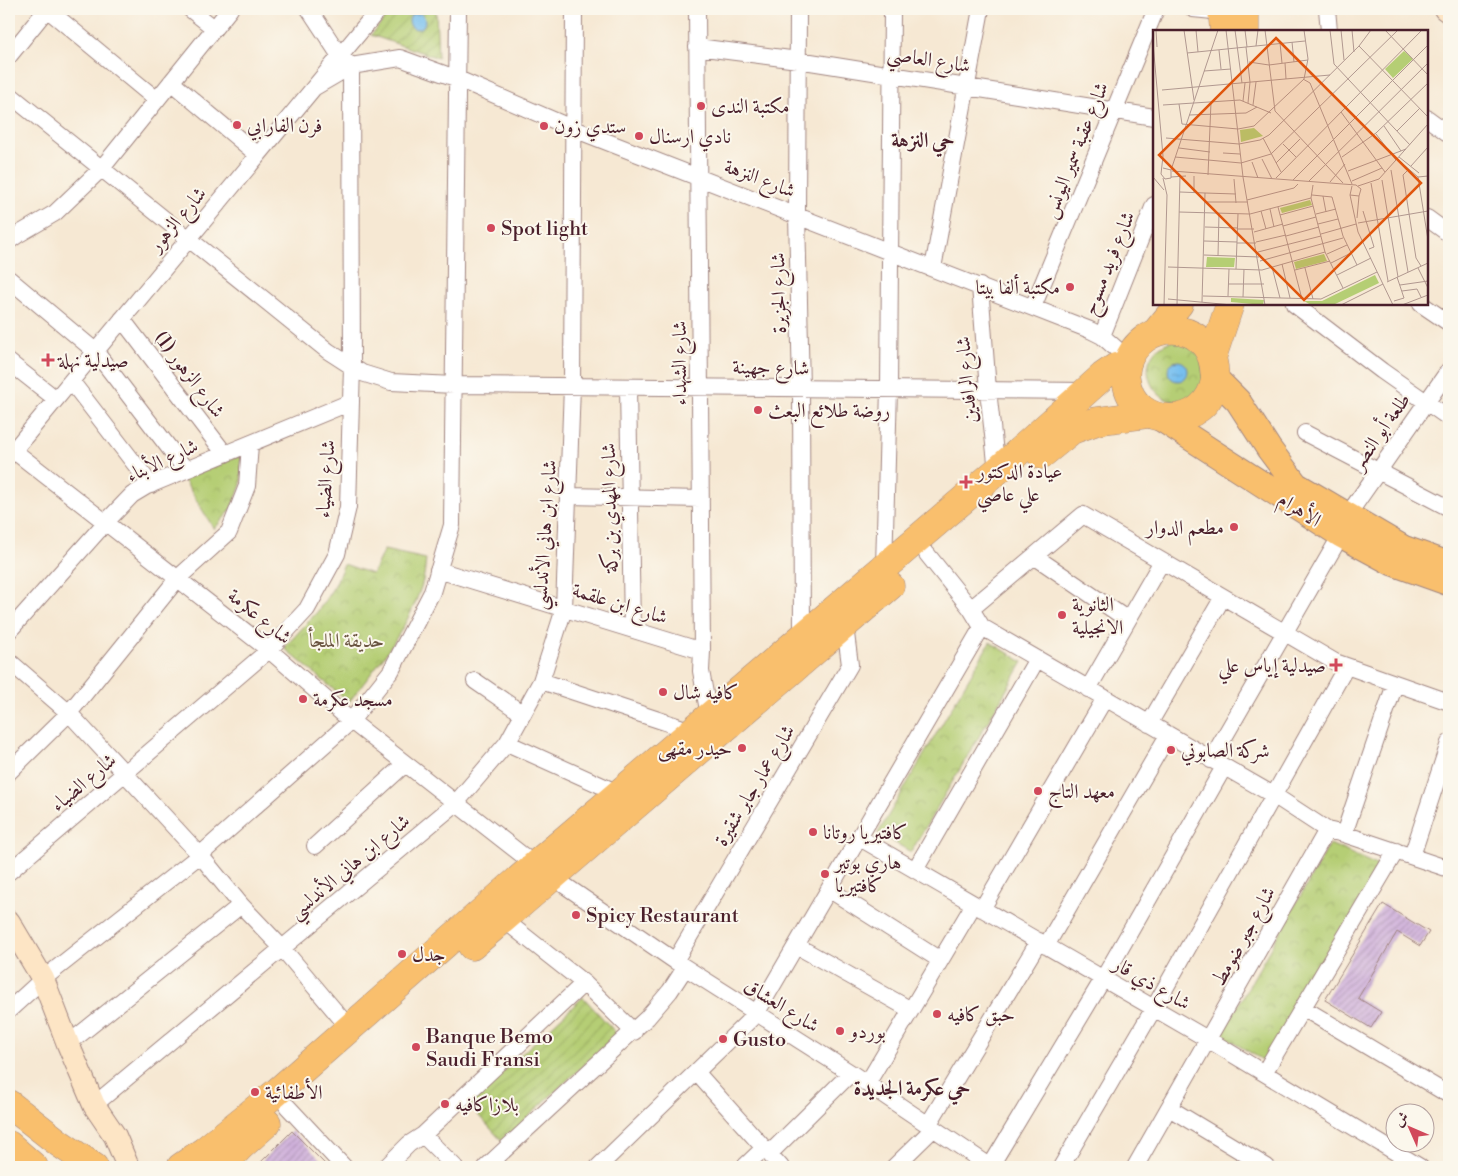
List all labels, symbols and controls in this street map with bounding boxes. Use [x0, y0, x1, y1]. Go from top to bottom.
inset map [1153, 30, 1428, 305]
street label: شارع العاصي [885, 42, 972, 84]
street label: شارع عقبة سمير اليونس [1038, 79, 1119, 224]
place label: مكتبة الندى [711, 95, 789, 120]
marker: مكتبة الندى [695, 100, 707, 112]
place label: فرن الفارابي [247, 114, 322, 141]
place label: ستدي زون [554, 115, 626, 142]
marker: فرن الفارابي [231, 119, 243, 131]
marker: ستدي زون [538, 120, 550, 132]
place label: نادي ارسنال [649, 125, 731, 152]
district label: حي النزهة [891, 128, 955, 158]
marker: نادي ارسنال [633, 130, 645, 142]
street label: شارع النزهة [719, 154, 799, 208]
street label: شارع الزهور [142, 182, 216, 262]
street label: شارع فريد مسوح [1077, 208, 1145, 321]
place label: Spot light [501, 217, 588, 242]
marker: Spot light [485, 222, 497, 234]
street label: شارع الجزيرة [766, 252, 797, 334]
place label: مكتبة ألفا بيتا [976, 273, 1060, 301]
marker: مكتبة ألفا بيتا [1064, 281, 1076, 293]
street label: شارع الشهداء [668, 321, 697, 405]
street label: شارع الزهور (1) [145, 326, 230, 426]
street label: شارع الرافدين [951, 335, 988, 424]
place label: صيدلية نهلة [57, 349, 129, 374]
marker: صيدلية نهلة [42, 354, 54, 366]
street label: شارع جهينة [732, 355, 810, 386]
street label: طلعة أبو النصر [1342, 387, 1417, 477]
place label: روضة طلائع البعث [768, 399, 890, 428]
marker: روضة طلائع البعث [752, 404, 764, 416]
street label: شارع الأبناء [121, 430, 204, 492]
street label: شارع الضياء [311, 439, 346, 519]
street label: شارع المهدي بن بركة [596, 443, 628, 574]
street label: شارع ابن هاني الأندلسي [524, 459, 568, 611]
place label: عيادة الدكتور علي عاصي [975, 460, 1062, 514]
marker: عيادة الدكتور علي عاصي [959, 475, 973, 489]
street label: الأهرام [1271, 484, 1328, 537]
place label: مطعم الدوار [1144, 516, 1224, 546]
marker: مطعم الدوار [1228, 521, 1240, 533]
street label: شارع ابن علقمة [568, 578, 670, 635]
street label: شارع عكرمة [219, 584, 296, 654]
place label: الثانوية الانجيلية [1072, 593, 1123, 641]
marker: الثانوية الانجيلية [1056, 609, 1068, 621]
park label: حديقة الملجأ [308, 626, 384, 654]
place label: صيدلية إياس علي [1218, 654, 1326, 685]
marker: صيدلية إياس علي [1330, 659, 1342, 671]
place label: كافيه شال [673, 681, 739, 706]
marker: كافيه شال [657, 686, 669, 698]
place label: مسجد عكرمة [313, 688, 393, 713]
marker: مسجد عكرمة [297, 693, 309, 705]
street label: شارع عمار جابر شقيرة [709, 721, 805, 853]
place label: حيدر مقهى [658, 737, 732, 762]
place label: شركة الصابوني [1181, 738, 1270, 766]
marker: حيدر مقهى [736, 742, 748, 754]
marker: شركة الصابوني [1165, 744, 1177, 756]
street label: شارع الضياء [46, 748, 125, 821]
place label: معهد التاج [1048, 780, 1115, 809]
marker: معهد التاج [1032, 785, 1044, 797]
street label: شارع ابن هاني الأندلسي [282, 806, 419, 929]
place label: كافتيريا روتانا [823, 821, 908, 846]
marker: كافتيريا روتانا [807, 826, 819, 838]
place label: هاري بوتير كافتيريا [833, 851, 901, 899]
marker: هاري بوتير كافتيريا [819, 868, 831, 880]
street label: شارع جبر ضومط [1207, 883, 1285, 993]
place label: Spicy Restaurant [586, 904, 739, 929]
marker: Spicy Restaurant [570, 909, 582, 921]
place label: جدل [412, 943, 446, 968]
marker: جدل [396, 948, 408, 960]
street label: شارع ذي قار [1104, 951, 1195, 1020]
street label: شارع العشاق [737, 973, 823, 1042]
place label: حبق كافيه [947, 1003, 1015, 1028]
marker: حبق كافيه [931, 1008, 943, 1020]
place label: بوردو [848, 1020, 886, 1045]
place label: Banque Bemo Saudi Fransi [425, 1025, 553, 1073]
marker: بوردو [834, 1025, 846, 1037]
place label: Gusto [733, 1028, 786, 1053]
marker: Gusto [717, 1033, 729, 1045]
marker: Banque Bemo Saudi Fransi [410, 1041, 422, 1053]
district label: حي عكرمة الجديدة [854, 1076, 971, 1106]
place label: الأطفائية [265, 1077, 323, 1106]
marker: الأطفائية [249, 1086, 261, 1098]
place label: بلازاكافيه [455, 1093, 519, 1118]
marker: بلازاكافيه [439, 1098, 451, 1110]
north arrow [1386, 1104, 1436, 1154]
text: ش [1390, 1108, 1413, 1131]

